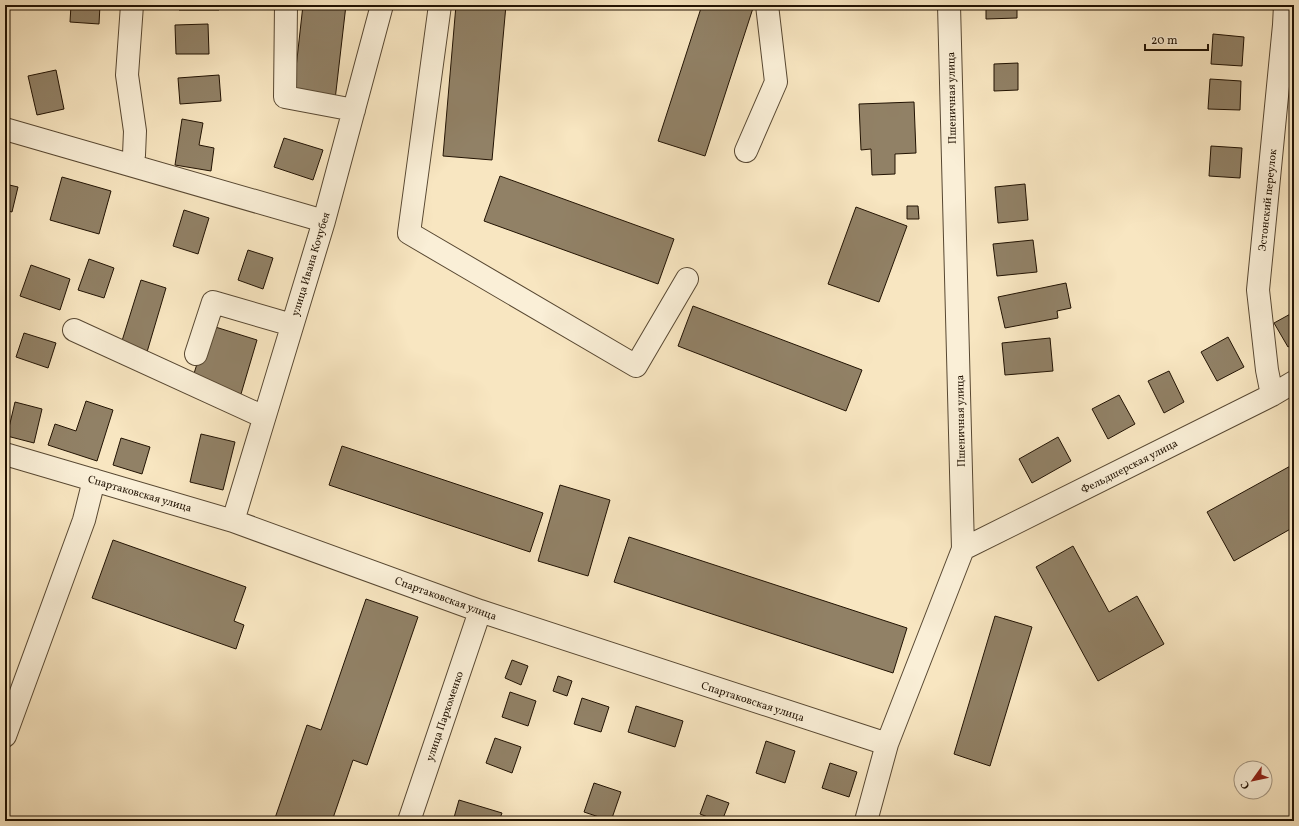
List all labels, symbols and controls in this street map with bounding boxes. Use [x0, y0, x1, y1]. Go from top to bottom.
scale bar [1145, 26, 1208, 52]
text: 20 m [1151, 33, 1178, 49]
street label: Пшеничная улица [944, 51, 961, 144]
street label: Эстонский переулок [1256, 148, 1281, 252]
street label: улица Ивана Кочубея [288, 210, 334, 318]
street label: Пшеничная улица [953, 374, 970, 467]
street label: Фельдшерская улица [1079, 436, 1181, 498]
street label: Спартаковская улица [86, 472, 194, 517]
street label: Спартаковская улица [392, 574, 499, 625]
street label: улица Пархоменко [423, 669, 468, 764]
street label: Спартаковская улица [699, 679, 807, 726]
north arrow [1233, 760, 1273, 800]
text: С [1238, 778, 1254, 792]

